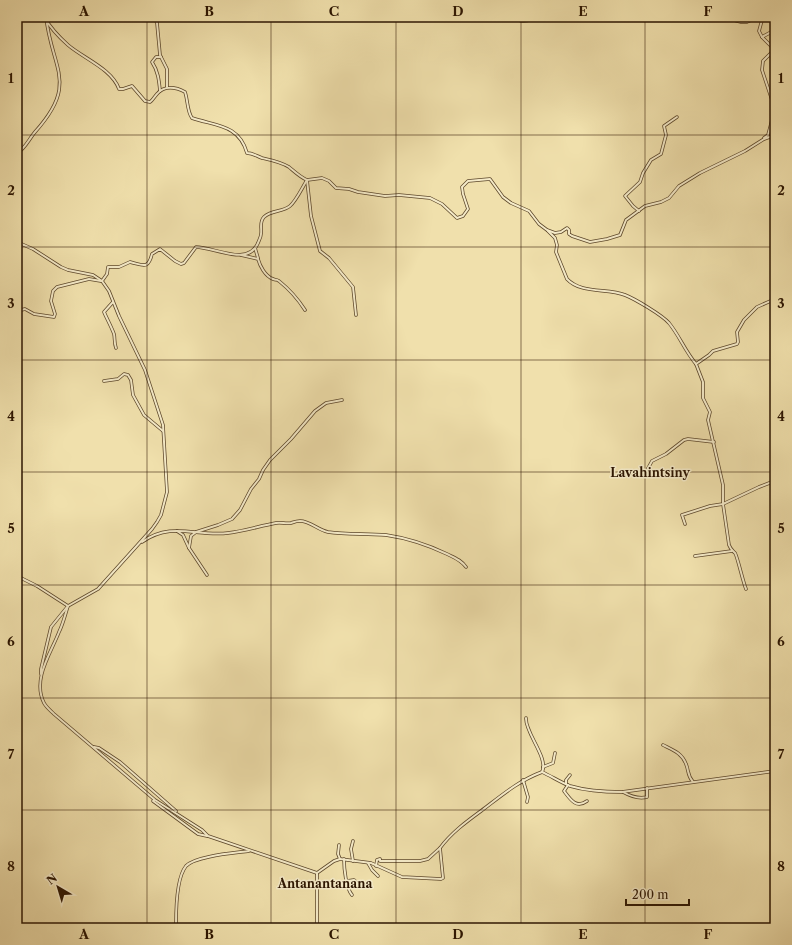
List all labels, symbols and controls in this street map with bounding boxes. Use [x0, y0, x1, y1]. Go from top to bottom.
text: A [78, 3, 90, 19]
text: B [204, 3, 214, 19]
text: C [329, 3, 339, 19]
text: D [452, 3, 464, 19]
text: E [578, 3, 588, 19]
text: F [704, 3, 713, 19]
text: 1 [8, 70, 14, 86]
text: 1 [778, 70, 784, 86]
text: 2 [7, 182, 15, 198]
text: 2 [777, 182, 785, 198]
text: 3 [7, 295, 15, 311]
text: 3 [777, 295, 785, 311]
text: 4 [7, 408, 15, 424]
text: 4 [777, 408, 785, 424]
district label: Lavahintsiny [610, 465, 690, 480]
text: 5 [7, 520, 15, 536]
text: 5 [777, 520, 785, 536]
text: 6 [7, 633, 15, 649]
text: 6 [777, 633, 785, 649]
text: 7 [8, 746, 15, 762]
text: 7 [778, 746, 785, 762]
text: 8 [7, 858, 15, 874]
text: 8 [777, 858, 785, 874]
north arrow [38, 867, 78, 907]
text: N [44, 870, 60, 888]
district label: Antanantanana [277, 876, 373, 891]
scale bar [626, 881, 689, 907]
text: 200 m [632, 887, 669, 902]
text: A [78, 926, 90, 942]
text: B [204, 926, 214, 942]
text: C [329, 926, 339, 942]
text: D [452, 926, 464, 942]
text: E [578, 926, 588, 942]
text: F [704, 926, 713, 942]

